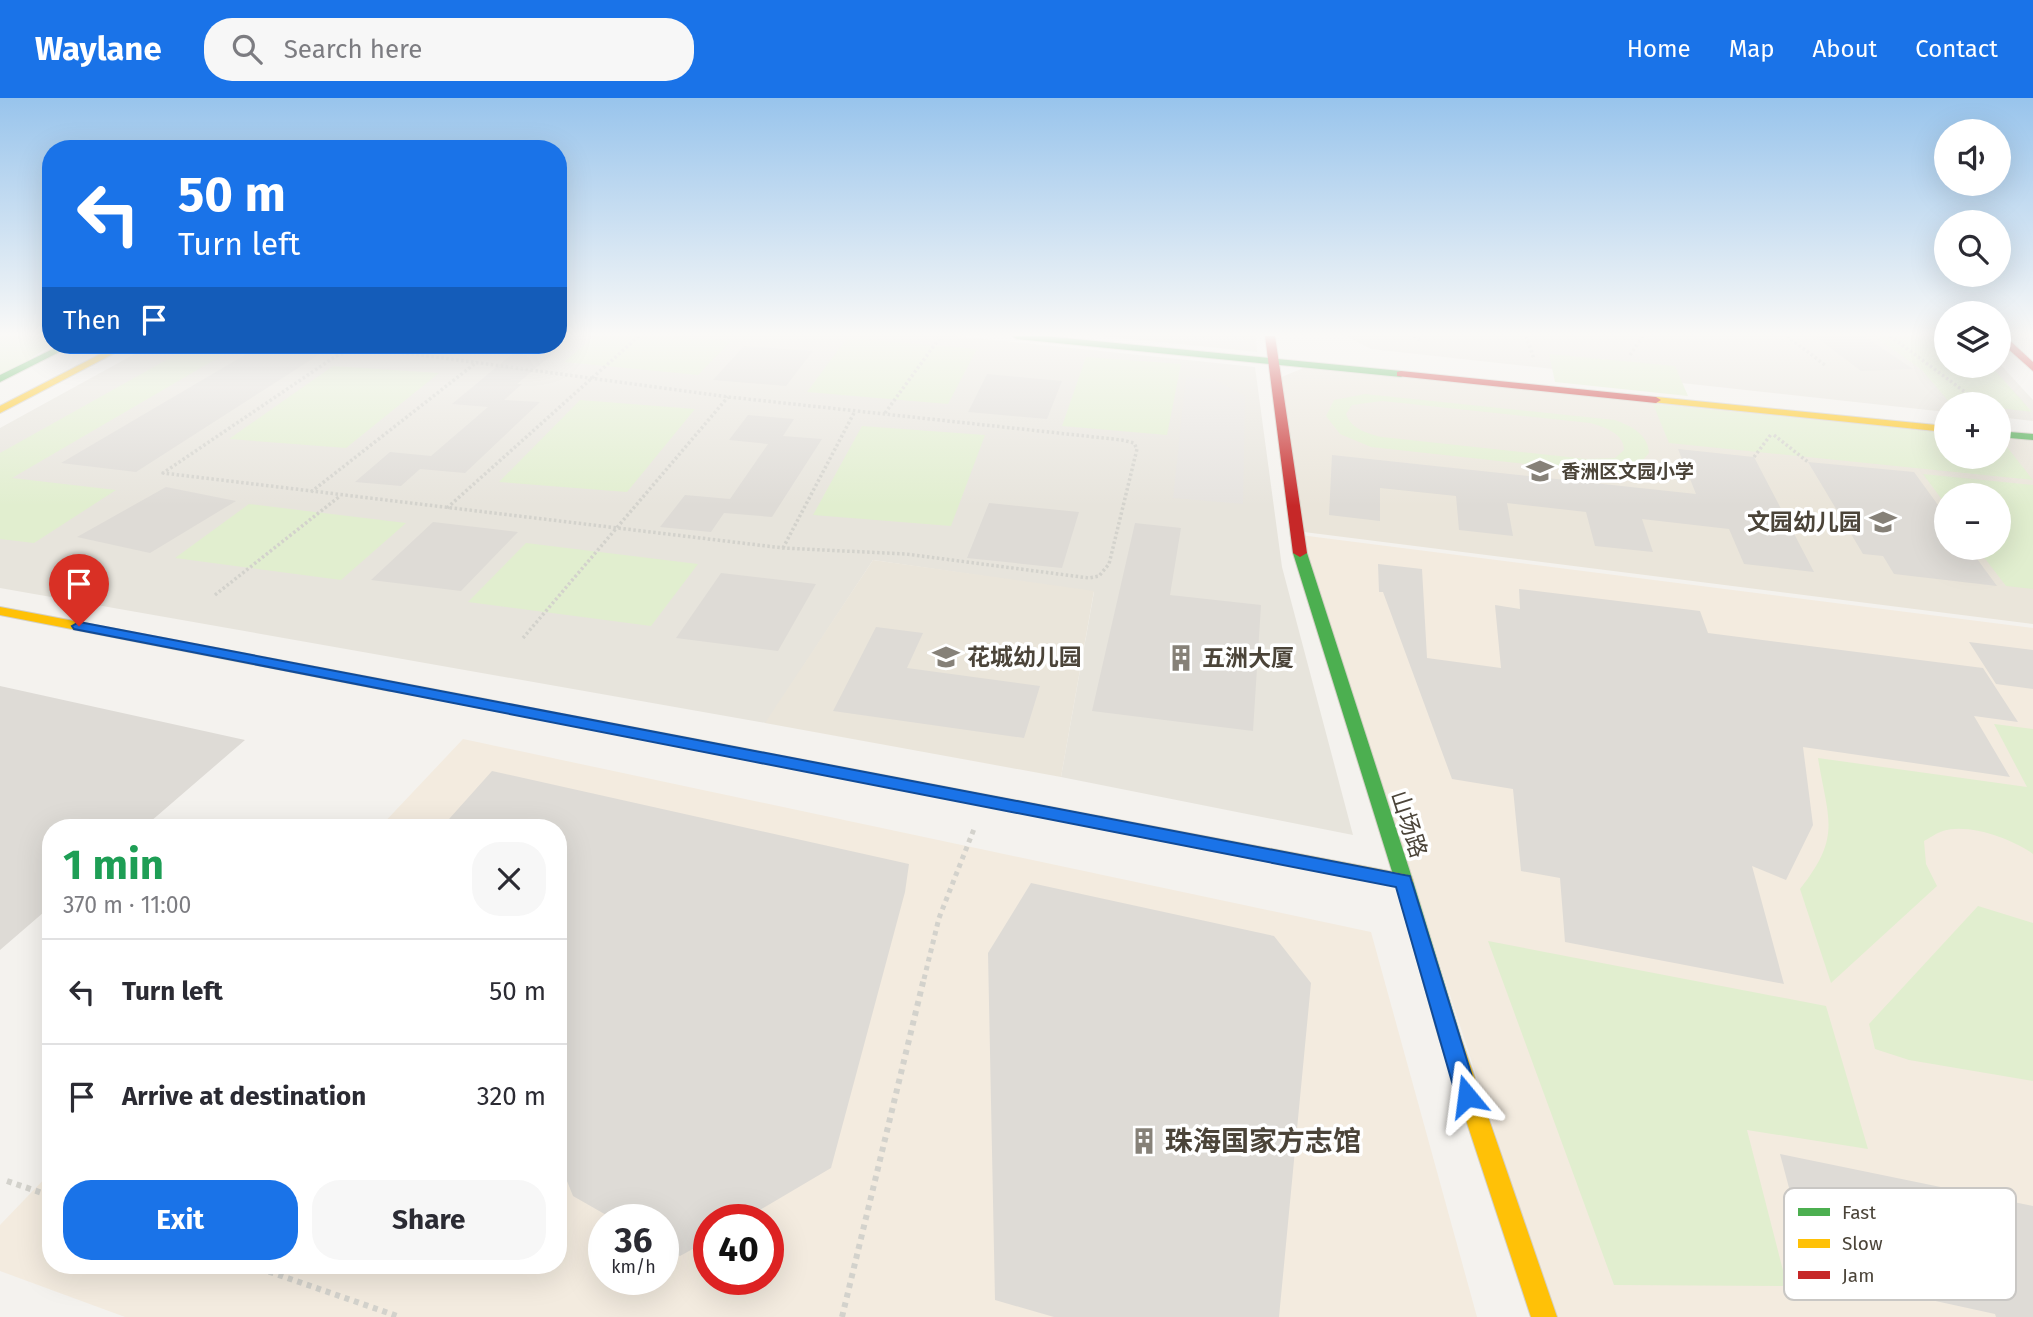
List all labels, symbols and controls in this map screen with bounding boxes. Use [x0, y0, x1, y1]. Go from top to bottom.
search box [204, 18, 694, 81]
text: Waylane [35, 29, 162, 69]
icon: search [228, 30, 266, 68]
text: Search here [284, 34, 423, 65]
text: Home [1627, 35, 1691, 63]
text: Map [1729, 35, 1775, 63]
text: About [1813, 35, 1877, 63]
text: Contact [1915, 35, 1998, 63]
map controls [1934, 119, 2011, 560]
button: sound [1934, 119, 2011, 196]
text: 50 m [178, 165, 286, 224]
icon: left [63, 168, 154, 259]
button: search [1934, 210, 2011, 287]
text: Turn left [178, 225, 300, 263]
icon: arrive [135, 301, 173, 339]
button: layers [1934, 301, 2011, 378]
text: Then [63, 305, 121, 336]
button: + [1934, 392, 2011, 469]
school or university icon: 香洲区文园小学 [1525, 456, 1555, 486]
place label: 香洲区文园小学 [1561, 460, 1694, 483]
button: − [1934, 483, 2011, 560]
school or university icon: 文园幼儿园 [1868, 507, 1898, 537]
place label: 文园幼儿园 [1747, 508, 1862, 536]
pin [49, 554, 109, 626]
icon: arrive [60, 565, 98, 603]
school or university icon: 花城幼儿园 [931, 642, 961, 672]
place label: 花城幼儿园 [967, 643, 1082, 671]
building icon: 五洲大厦 [1166, 643, 1196, 673]
place label: 五洲大厦 [1202, 644, 1294, 672]
street label: 山场路 [1385, 787, 1433, 861]
text: 1 min [63, 840, 164, 890]
button: close [472, 842, 546, 916]
text: 370 m · 11:00 [63, 891, 191, 919]
icon: left [63, 973, 101, 1011]
text: Turn left [122, 976, 223, 1007]
text: 50 m [489, 976, 546, 1007]
position arrow [1430, 1059, 1504, 1133]
icon: arrive [63, 1078, 101, 1116]
text: Arrive at destination [122, 1081, 366, 1112]
text: 320 m [477, 1081, 546, 1112]
place label: 珠海国家方志馆 [1165, 1125, 1361, 1158]
building icon: 珠海国家方志馆 [1129, 1126, 1159, 1156]
button: Exit [63, 1180, 298, 1260]
button: Share [312, 1180, 546, 1260]
legend [1784, 1188, 2016, 1300]
text: Fast [1842, 1201, 1876, 1224]
speed limit sign: 40 [693, 1204, 784, 1295]
text: 36 [615, 1219, 652, 1261]
text: Slow [1842, 1232, 1883, 1255]
text: km/h [611, 1256, 656, 1278]
text: Jam [1842, 1264, 1874, 1287]

